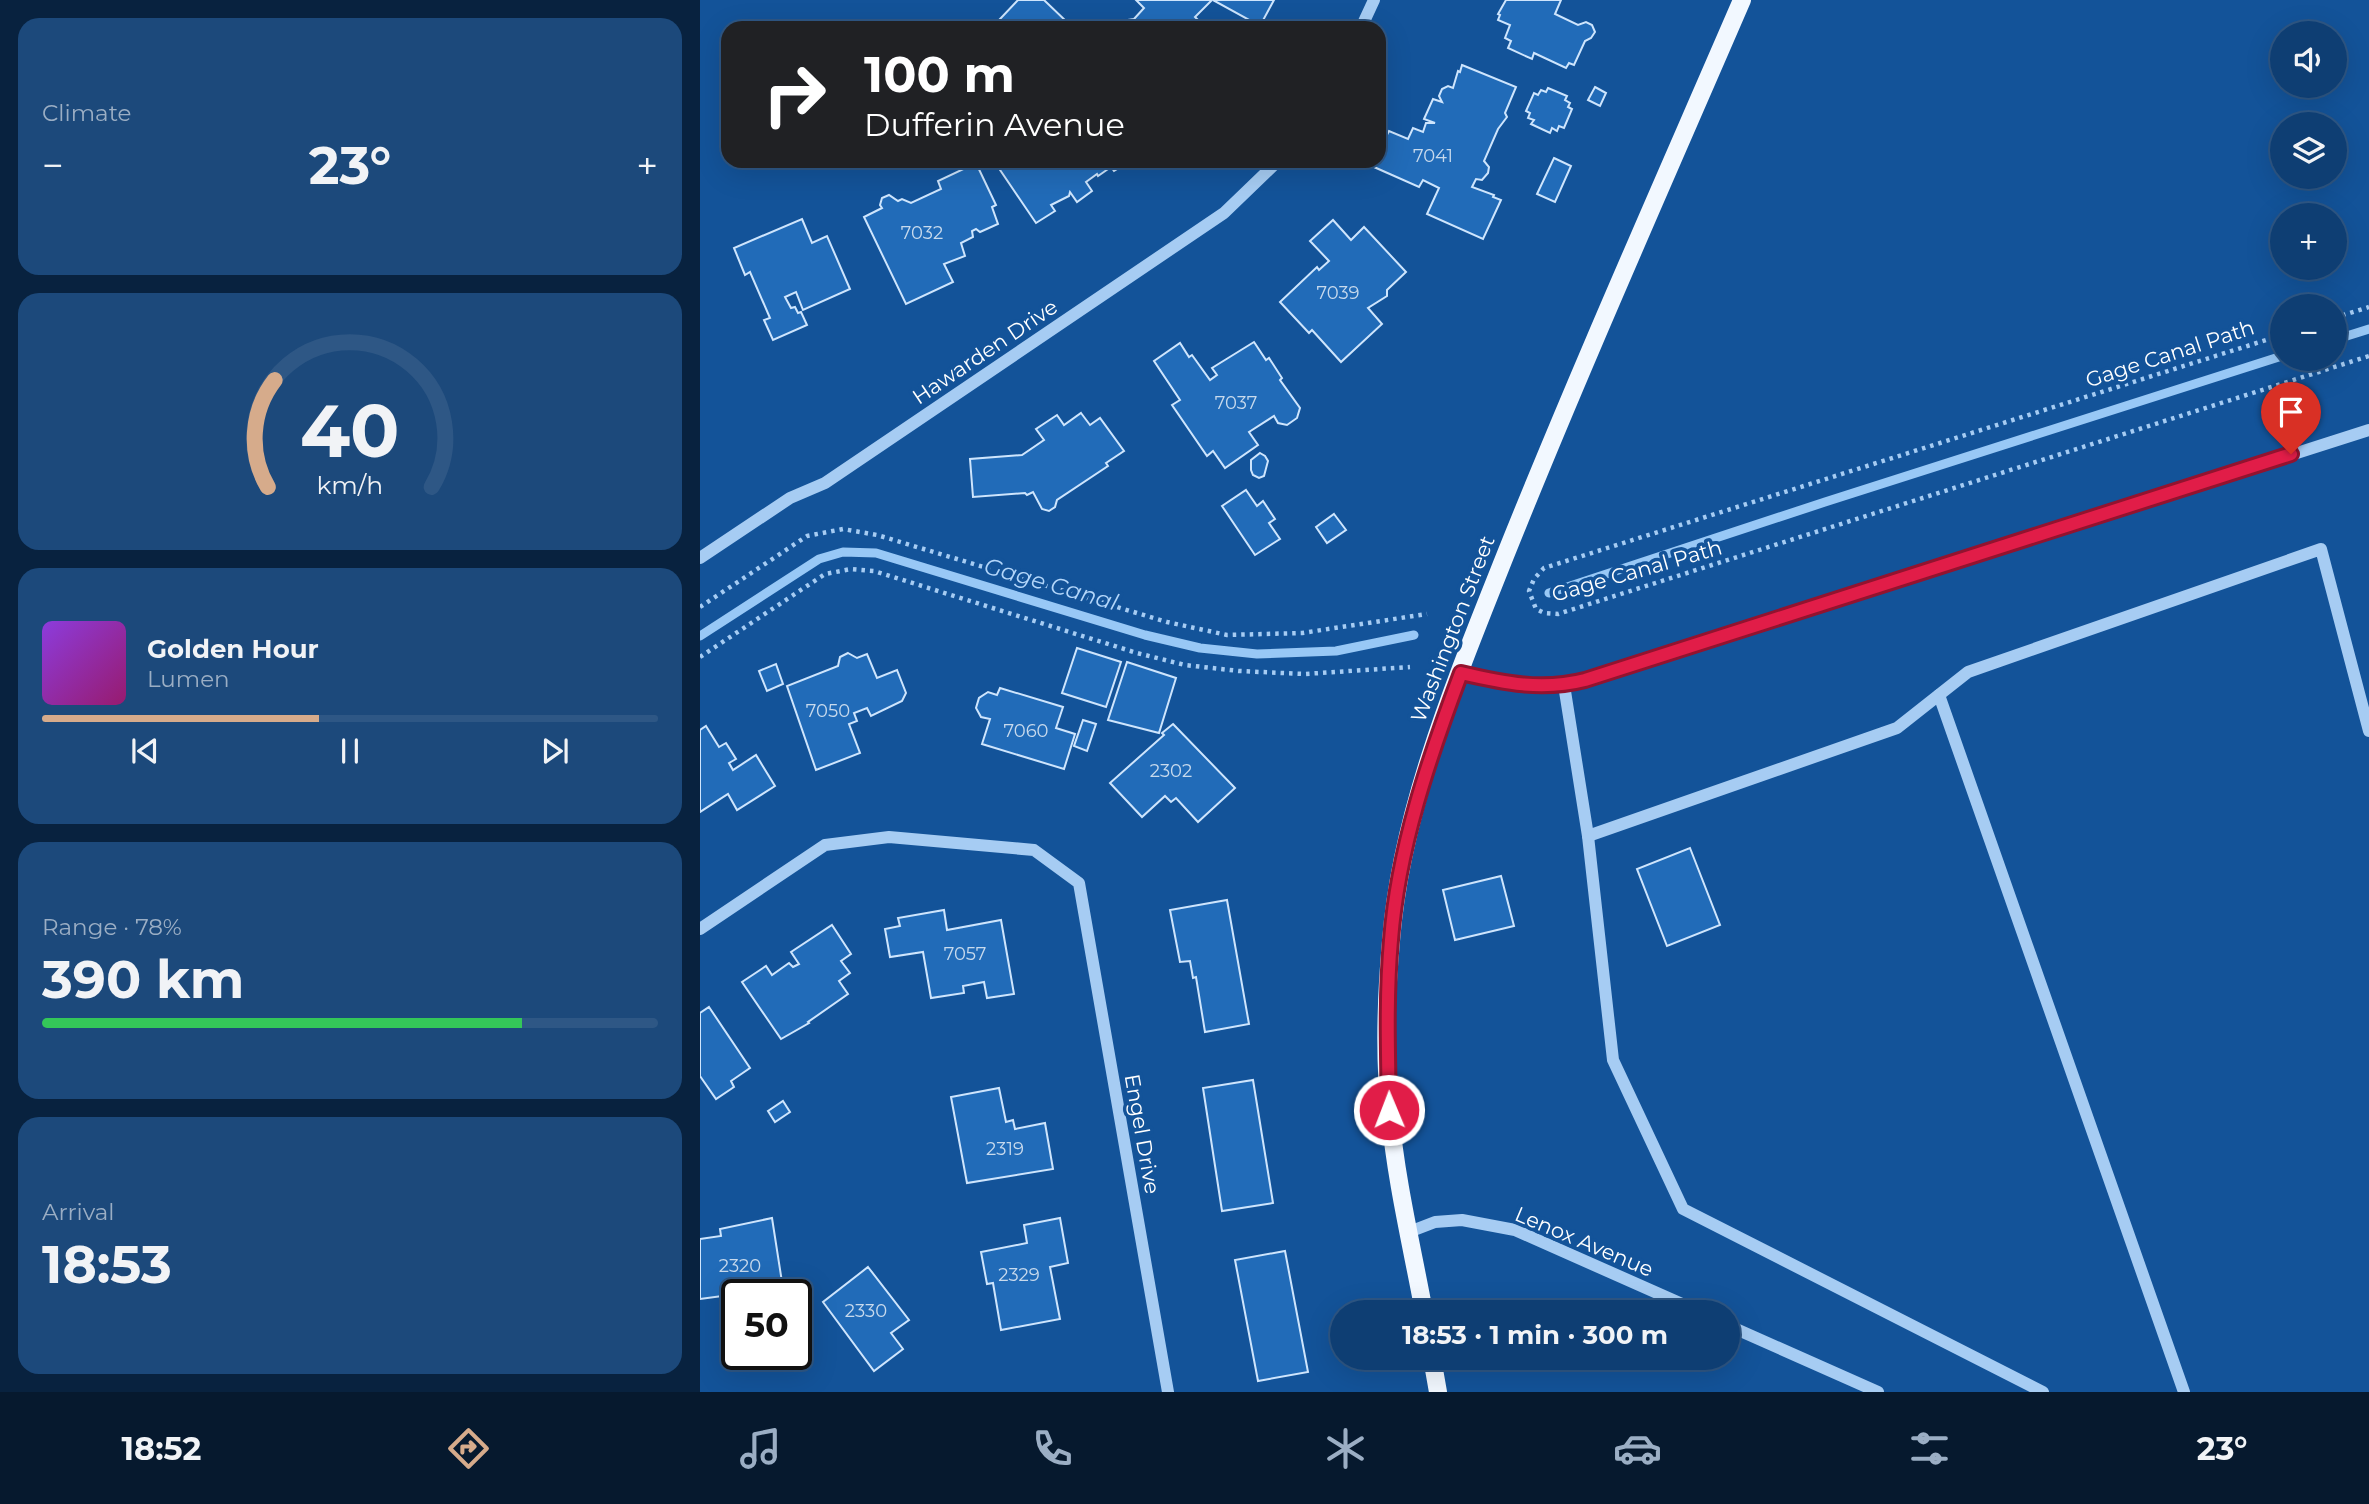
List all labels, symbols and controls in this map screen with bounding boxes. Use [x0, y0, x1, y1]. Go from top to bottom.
map controls [2270, 21, 2347, 371]
button: sound [2270, 21, 2347, 98]
text: 100 m [864, 45, 1015, 104]
icon: right [749, 49, 840, 140]
text: Climate [42, 99, 131, 127]
text: Dufferin Avenue [864, 105, 1125, 144]
button: layers [2270, 112, 2347, 189]
text: 23° [309, 134, 391, 197]
text: − [42, 142, 64, 189]
text: + [636, 142, 658, 189]
house number: 7041 [1413, 145, 1453, 167]
button: + [2270, 203, 2347, 280]
house number: 7032 [901, 222, 943, 244]
house number: 7039 [1316, 282, 1360, 304]
street label: Hawarden Drive [907, 294, 1062, 409]
button: − [2270, 294, 2347, 371]
street label: Gage Canal Path [2082, 314, 2257, 393]
pin [2261, 382, 2321, 454]
text: 40 [300, 388, 400, 476]
house number: 7037 [1215, 392, 1257, 414]
icon: arrive [2272, 393, 2310, 431]
text: km/h [317, 470, 383, 500]
street label: Washington Street [1405, 532, 1500, 726]
street label: Gage Canal Path [1549, 534, 1725, 607]
water label: Gage Canal [981, 552, 1122, 617]
text: Golden Hour [147, 633, 319, 665]
text: Lumen [147, 665, 230, 693]
house number: 7050 [806, 700, 850, 722]
house number: 7060 [1003, 720, 1049, 742]
icon: previous [126, 732, 164, 770]
icon: pause [331, 732, 369, 770]
icon: next [536, 732, 574, 770]
house number: 2302 [1150, 760, 1192, 782]
text: Range · 78% [42, 913, 182, 941]
house number: 7057 [944, 943, 986, 965]
text: 390 km [42, 948, 244, 1011]
street label: Engel Drive [1120, 1072, 1165, 1196]
position arrow [1352, 1073, 1426, 1147]
house number: 2319 [986, 1138, 1024, 1160]
text: Arrival [42, 1198, 115, 1226]
street label: Lenox Avenue [1511, 1201, 1657, 1282]
text: 18:53 [42, 1233, 172, 1296]
house number: 2320 [719, 1255, 761, 1277]
house number: 2329 [998, 1264, 1040, 1286]
speed limit sign: 50 [721, 1279, 812, 1370]
house number: 2330 [845, 1300, 887, 1322]
text: 18:53 · 1 min · 300 m [1402, 1319, 1668, 1351]
icon: directions [444, 1424, 493, 1473]
icon: music [736, 1424, 785, 1473]
icon: phone [1028, 1424, 1077, 1473]
icon: climate [1321, 1424, 1370, 1473]
icon: car [1613, 1424, 1662, 1473]
icon: filters [1905, 1424, 1954, 1473]
text: 18:52 [122, 1429, 201, 1468]
text: 23° [2197, 1429, 2247, 1468]

